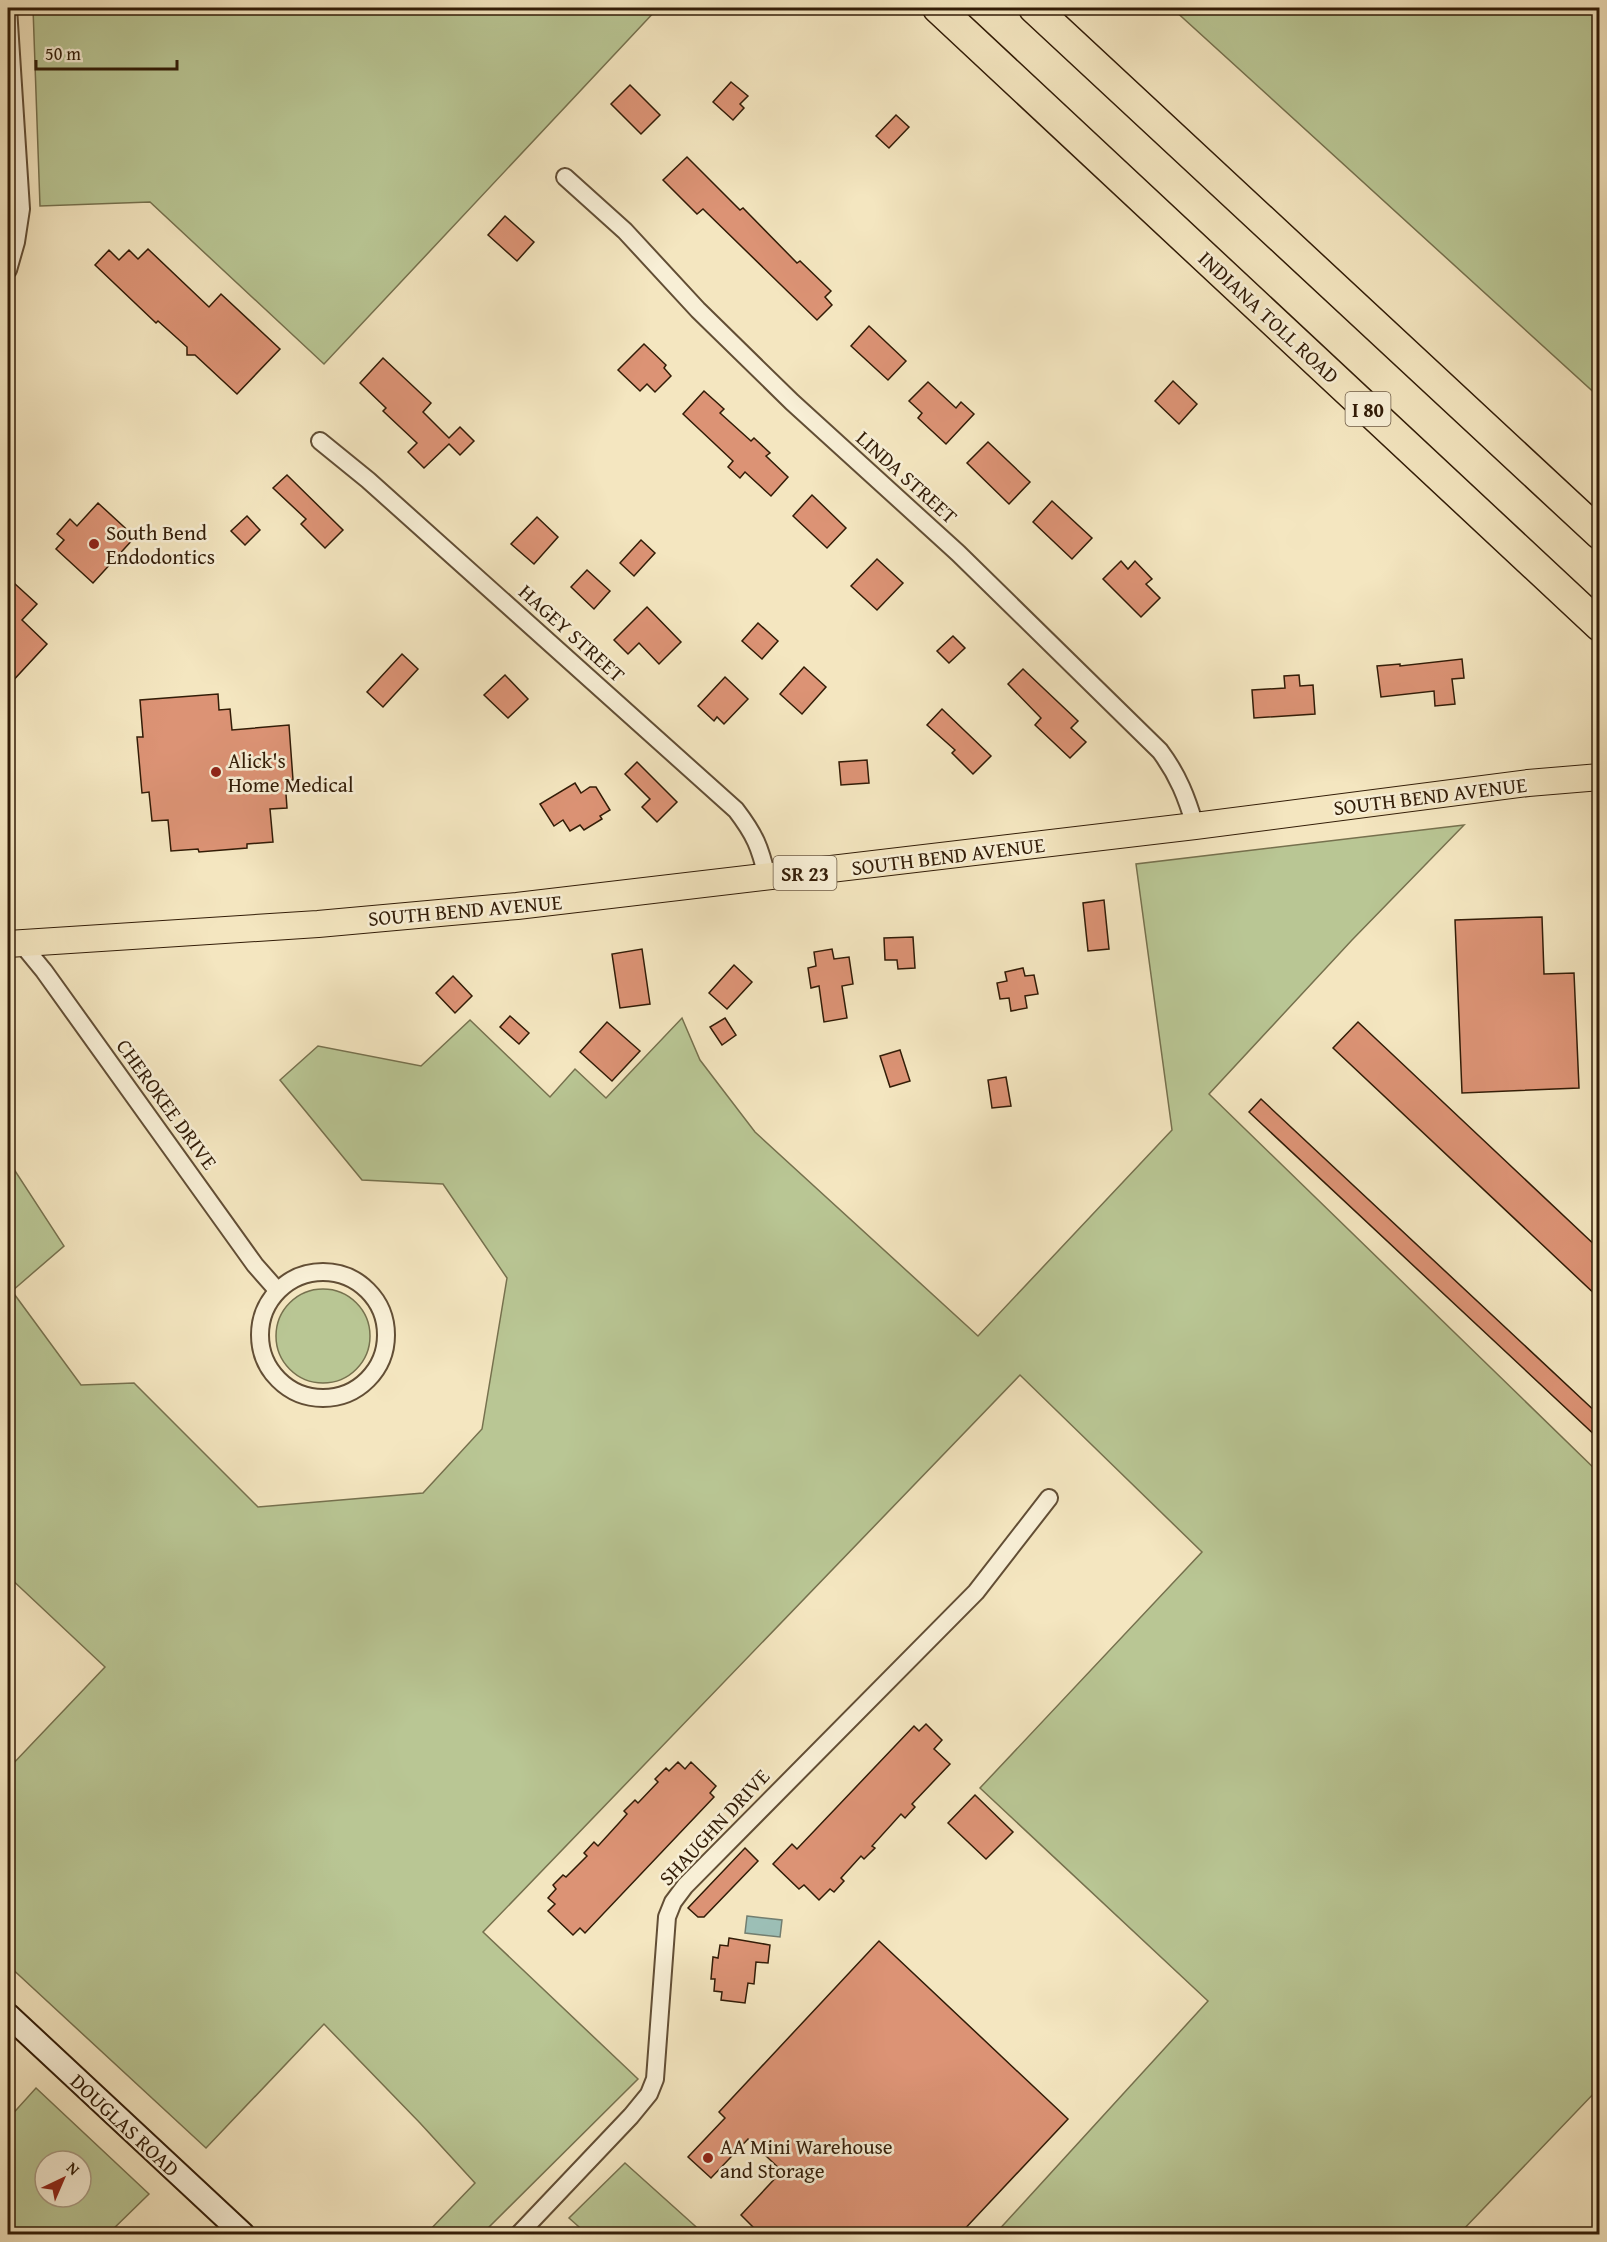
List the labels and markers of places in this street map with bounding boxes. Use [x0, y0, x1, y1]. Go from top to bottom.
place label: South Bend Endodontics [106, 517, 215, 572]
marker: South Bend Endodontics [87, 537, 101, 551]
place label: Alick's Home Medical [228, 745, 354, 800]
marker: Alick's Home Medical [209, 765, 223, 779]
place label: AA Mini Warehouse and Storage [720, 2131, 893, 2186]
marker: AA Mini Warehouse and Storage [701, 2151, 715, 2165]

